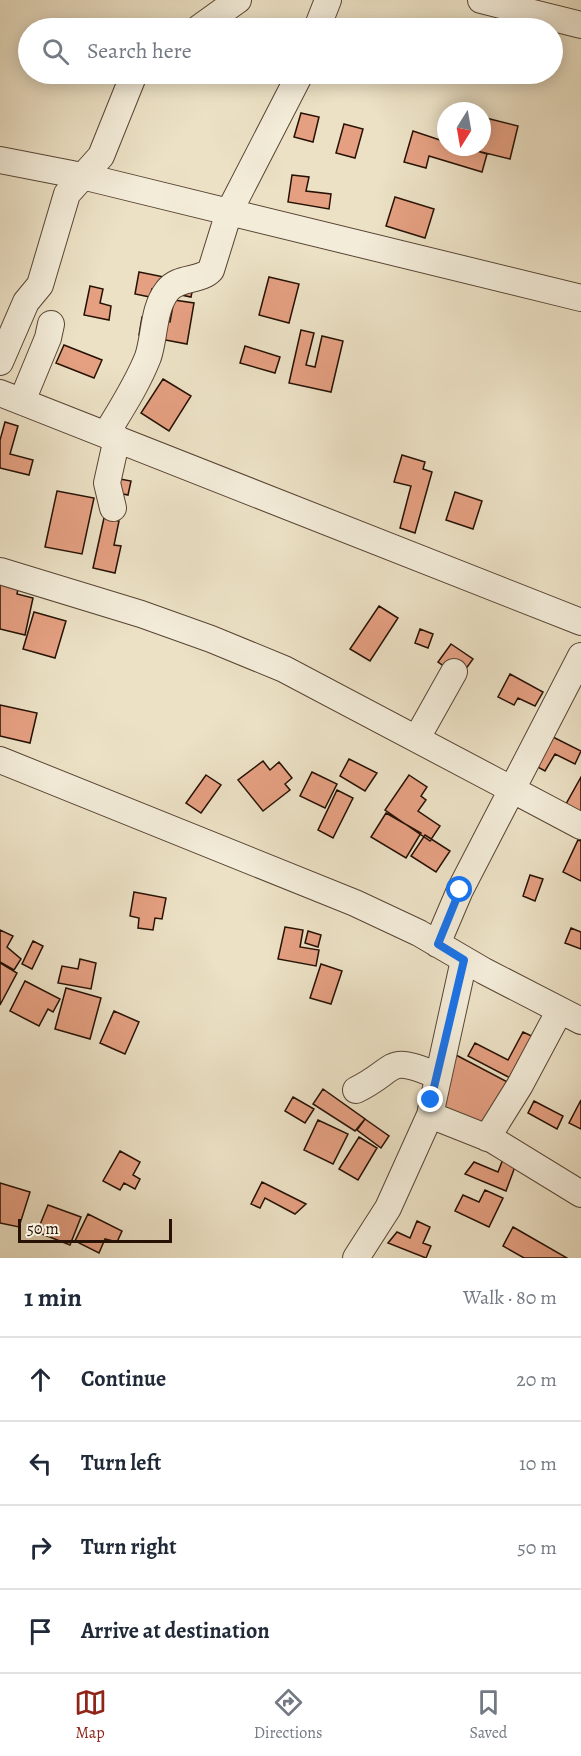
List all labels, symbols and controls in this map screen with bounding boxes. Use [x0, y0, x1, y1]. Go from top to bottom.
search box [18, 18, 563, 84]
icon: search [39, 35, 72, 68]
text: Search here [87, 36, 192, 66]
north arrow [437, 102, 491, 156]
route start [446, 876, 472, 902]
route end [417, 1086, 443, 1112]
scale bar [18, 1216, 172, 1244]
text: 50 m [27, 1218, 59, 1240]
text: 1 min [24, 1280, 82, 1315]
text: Walk · 80 m [463, 1284, 557, 1311]
icon: ahead [24, 1363, 57, 1396]
text: Continue [81, 1364, 166, 1394]
text: 20 m [516, 1366, 557, 1393]
icon: left [24, 1447, 57, 1480]
text: Turn left [81, 1448, 161, 1478]
text: 10 m [519, 1450, 557, 1477]
icon: right [24, 1531, 57, 1564]
text: Turn right [81, 1532, 177, 1562]
text: 50 m [517, 1534, 557, 1561]
icon: arrive [24, 1615, 57, 1648]
text: Arrive at destination [81, 1616, 270, 1646]
tab: Map [74, 1686, 107, 1744]
tab: Directions [254, 1686, 322, 1744]
tab: Saved [469, 1686, 507, 1744]

